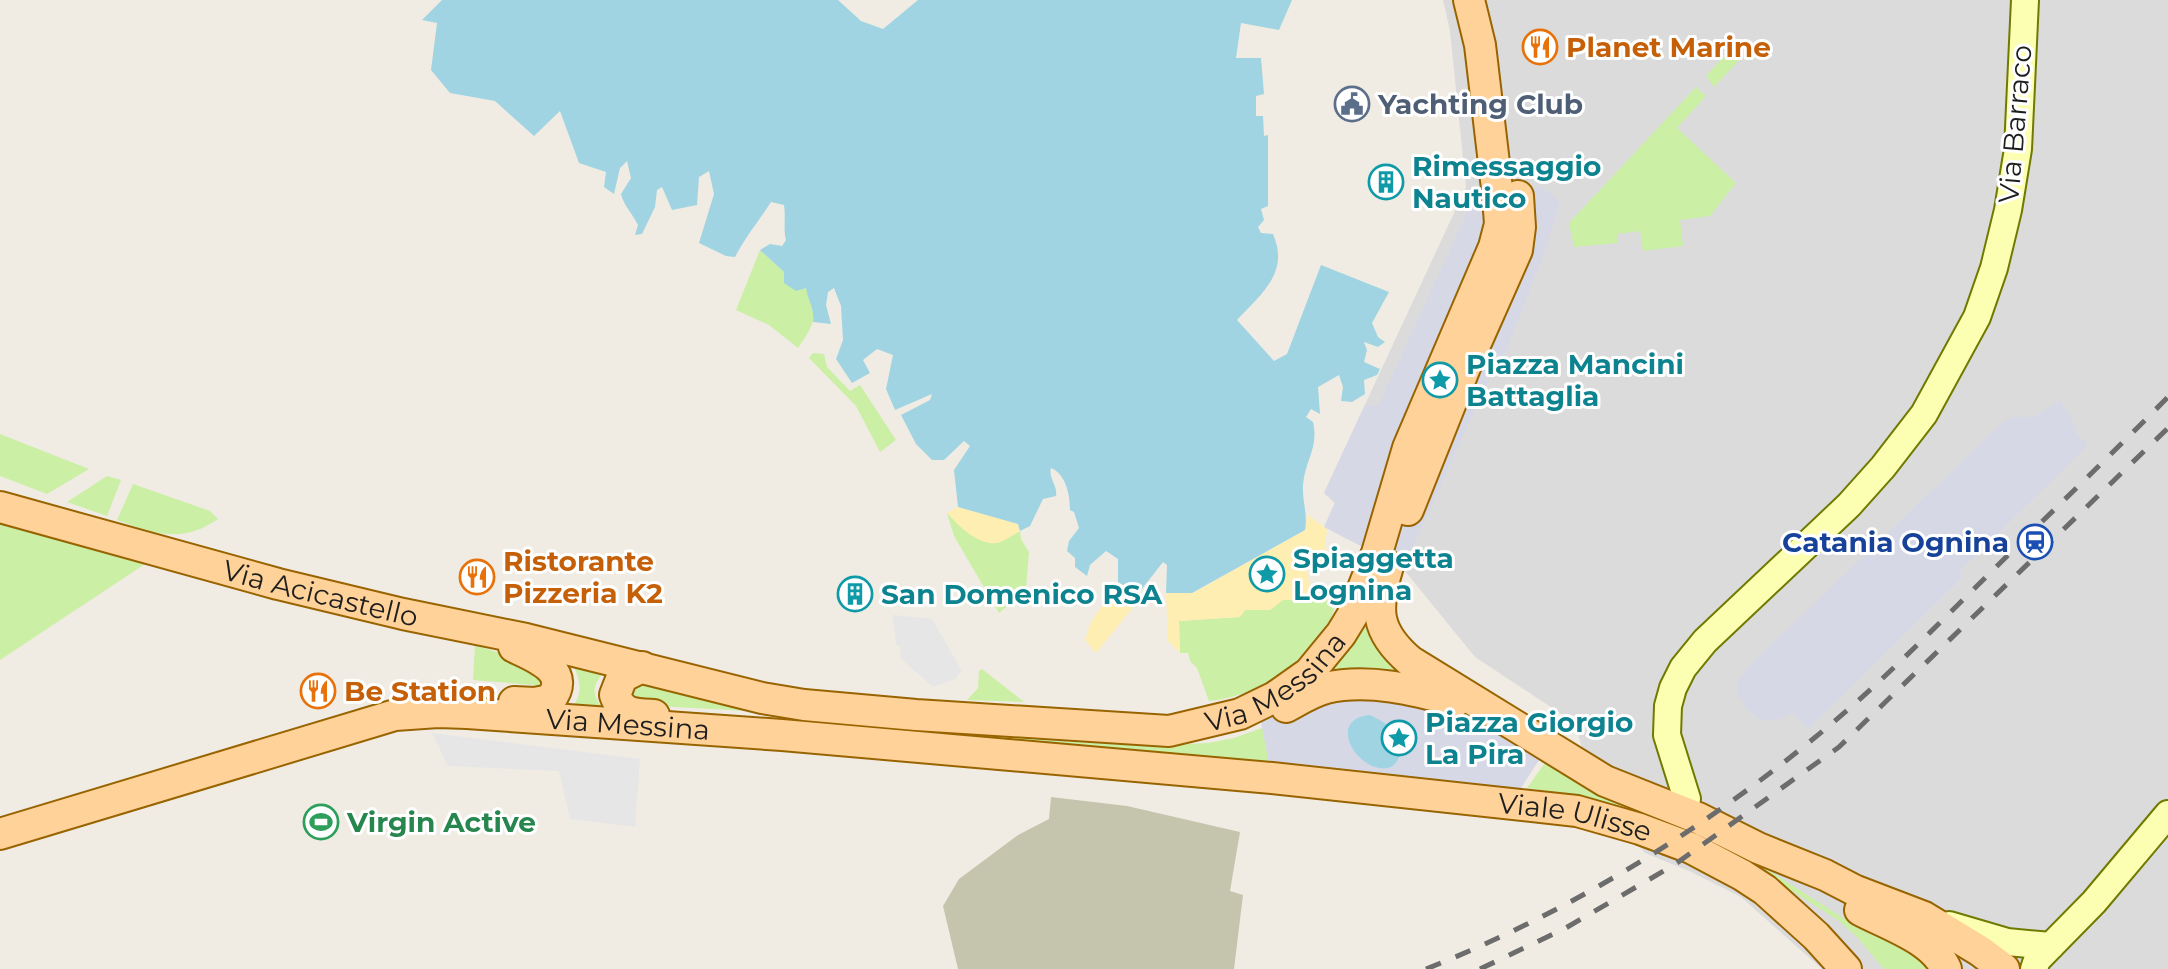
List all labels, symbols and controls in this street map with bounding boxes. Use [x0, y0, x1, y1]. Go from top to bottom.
restaurant icon: Planet Marine [1521, 28, 1559, 66]
place label: Planet Marine [1566, 30, 1771, 64]
street label: Via Barraco [1991, 43, 2039, 205]
public building icon: Yachting Club [1333, 85, 1371, 123]
place label: Yachting Club [1377, 87, 1583, 121]
place label: Rimessaggio Nautico [1412, 149, 1601, 215]
building icon: Rimessaggio Nautico [1367, 163, 1405, 201]
place label: Piazza Mancini Battaglia [1466, 347, 1684, 413]
place icon: Piazza Mancini Battaglia [1421, 361, 1459, 399]
station icon: Catania Ognina [2016, 523, 2054, 561]
place label: Catania Ognina [1782, 525, 2009, 559]
place label: Spiaggetta Lognina [1293, 541, 1454, 607]
place label: Ristorante Pizzeria K2 [503, 544, 663, 610]
street label: Via Acicastello [219, 553, 421, 634]
place icon: Spiaggetta Lognina [1248, 555, 1286, 593]
restaurant icon: Ristorante Pizzeria K2 [458, 558, 496, 596]
building icon: San Domenico RSA [836, 575, 874, 613]
place label: San Domenico RSA [881, 577, 1163, 611]
street label: Via Messina [1201, 625, 1353, 739]
restaurant icon: Be Station [299, 672, 337, 710]
place label: Be Station [344, 674, 496, 708]
street label: Via Messina [545, 702, 711, 747]
place label: Piazza Giorgio La Pira [1425, 705, 1633, 771]
place icon: Piazza Giorgio La Pira [1380, 719, 1418, 757]
street label: Viale Ulisse [1496, 786, 1657, 849]
sports icon: Virgin Active [302, 803, 340, 841]
place label: Virgin Active [346, 805, 536, 839]

